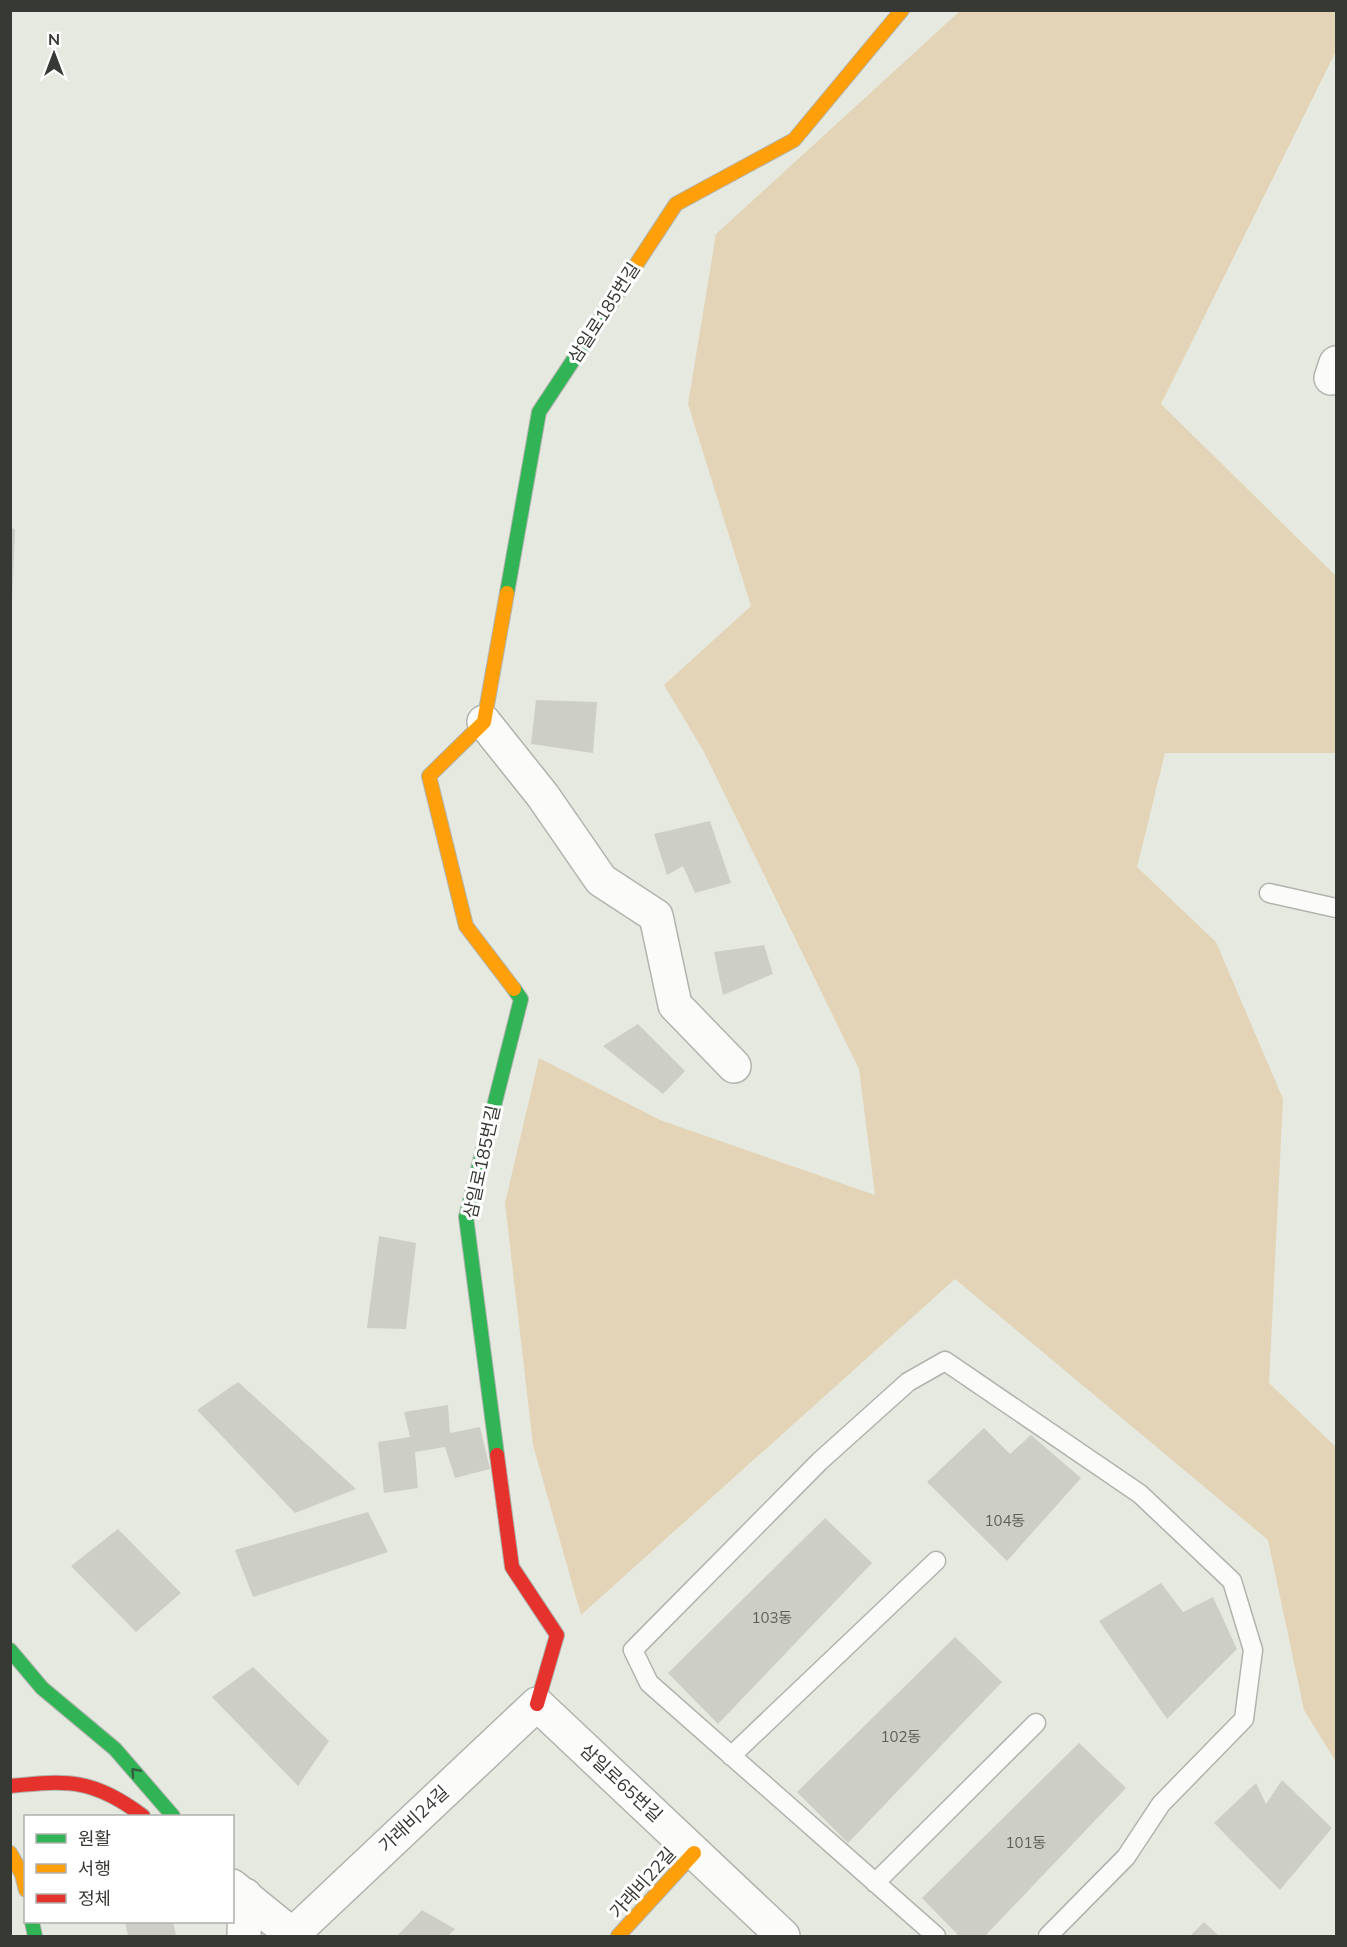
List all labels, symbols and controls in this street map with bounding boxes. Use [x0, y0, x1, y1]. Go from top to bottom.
north arrow [24, 24, 84, 84]
text: N [48, 29, 60, 49]
street label: 삼일로185번길 [563, 258, 645, 367]
street label: 삼일로185번길 [458, 1103, 505, 1221]
house number: 104동 [985, 1511, 1025, 1530]
house number: 103동 [752, 1608, 792, 1627]
house number: 102동 [881, 1727, 921, 1746]
street label: 삼일로65번길 [575, 1739, 667, 1827]
one-way arrow [131, 1768, 142, 1779]
street label: 가래비24길 [374, 1780, 454, 1857]
legend [24, 1815, 234, 1923]
text: 원활 [78, 1827, 111, 1850]
house number: 101동 [1006, 1833, 1046, 1852]
street label: 가래비22길 [605, 1842, 681, 1923]
text: 서행 [78, 1857, 111, 1880]
text: 정체 [78, 1887, 111, 1910]

